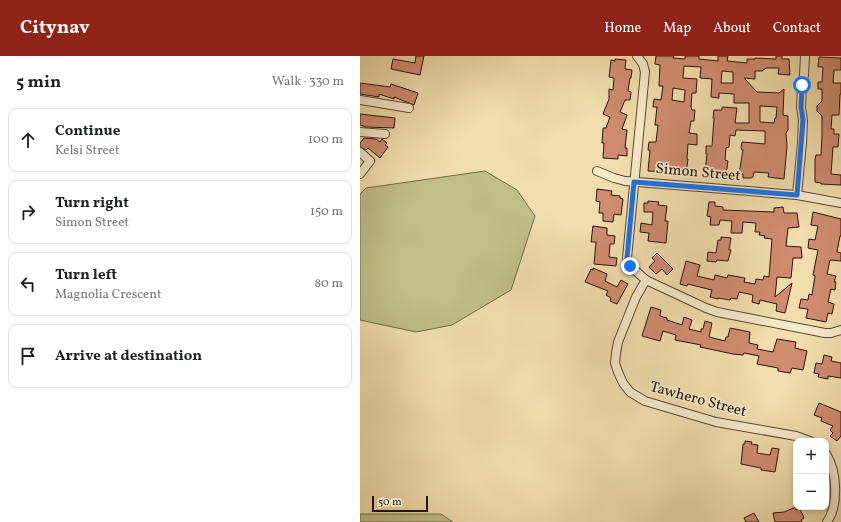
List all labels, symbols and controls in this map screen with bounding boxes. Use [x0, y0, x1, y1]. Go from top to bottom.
text: Citynav [20, 15, 90, 41]
text: Home [604, 19, 641, 38]
text: Map [663, 19, 691, 38]
text: About [713, 19, 751, 38]
text: Contact [773, 19, 821, 38]
text: 5 min [16, 71, 61, 94]
text: Walk · 330 m [272, 73, 344, 91]
route start [793, 76, 811, 94]
text: Continue [55, 121, 120, 142]
icon: ahead [17, 129, 39, 151]
text: 100 m [308, 131, 343, 149]
text: Kelsi Street [55, 142, 120, 160]
street label: Simon Street [655, 159, 741, 187]
text: Turn right [55, 193, 129, 214]
icon: right [17, 201, 39, 223]
text: 150 m [310, 203, 343, 221]
text: Simon Street [55, 214, 129, 232]
route end [621, 257, 639, 275]
text: Turn left [55, 265, 117, 286]
icon: left [17, 273, 39, 295]
text: 80 m [314, 275, 343, 293]
text: Magnolia Crescent [55, 286, 162, 304]
icon: arrive [17, 345, 39, 367]
text: Arrive at destination [55, 346, 202, 367]
street label: Tawhero Street [647, 377, 749, 423]
map controls [793, 438, 829, 510]
button: + [793, 438, 829, 474]
button: − [793, 474, 829, 510]
scale bar [372, 494, 428, 513]
text: 50 m [378, 495, 402, 510]

